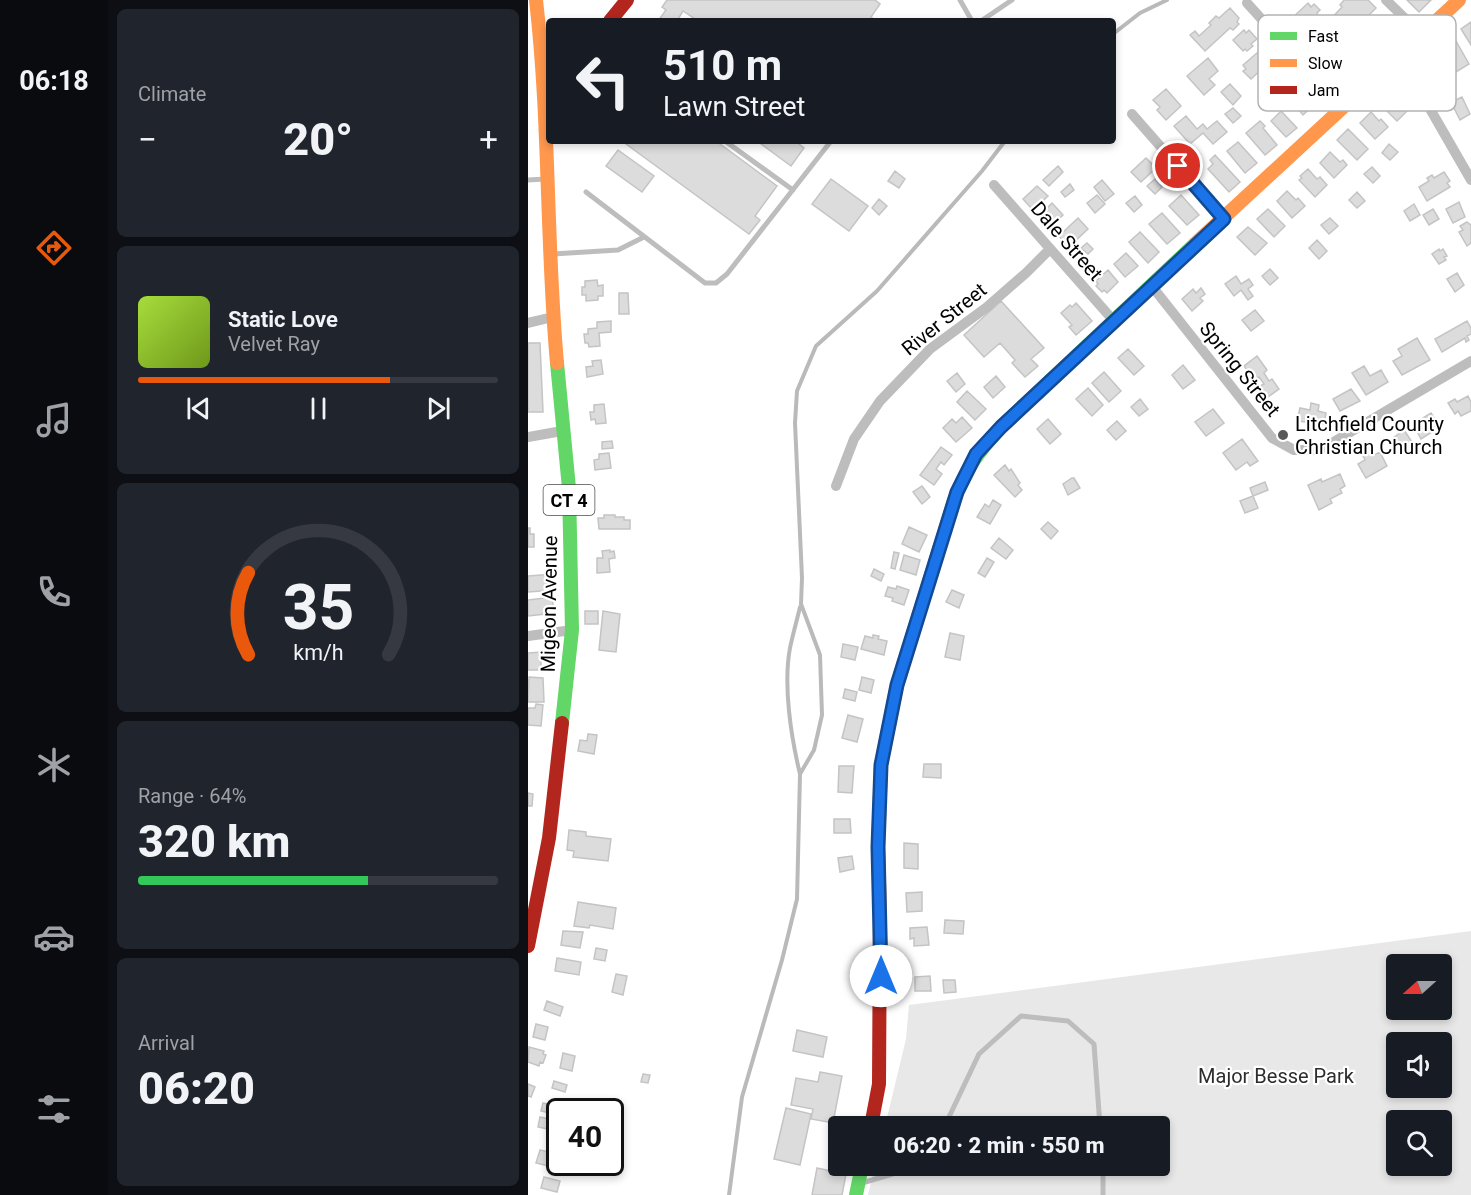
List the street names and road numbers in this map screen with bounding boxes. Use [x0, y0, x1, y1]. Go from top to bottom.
street label: Dale Street [1026, 196, 1108, 286]
street label: River Street [897, 278, 991, 360]
street label: Spring Street [1195, 317, 1285, 421]
road number: CT 4 [543, 485, 594, 515]
street label: Migeon Avenue [536, 535, 562, 673]

